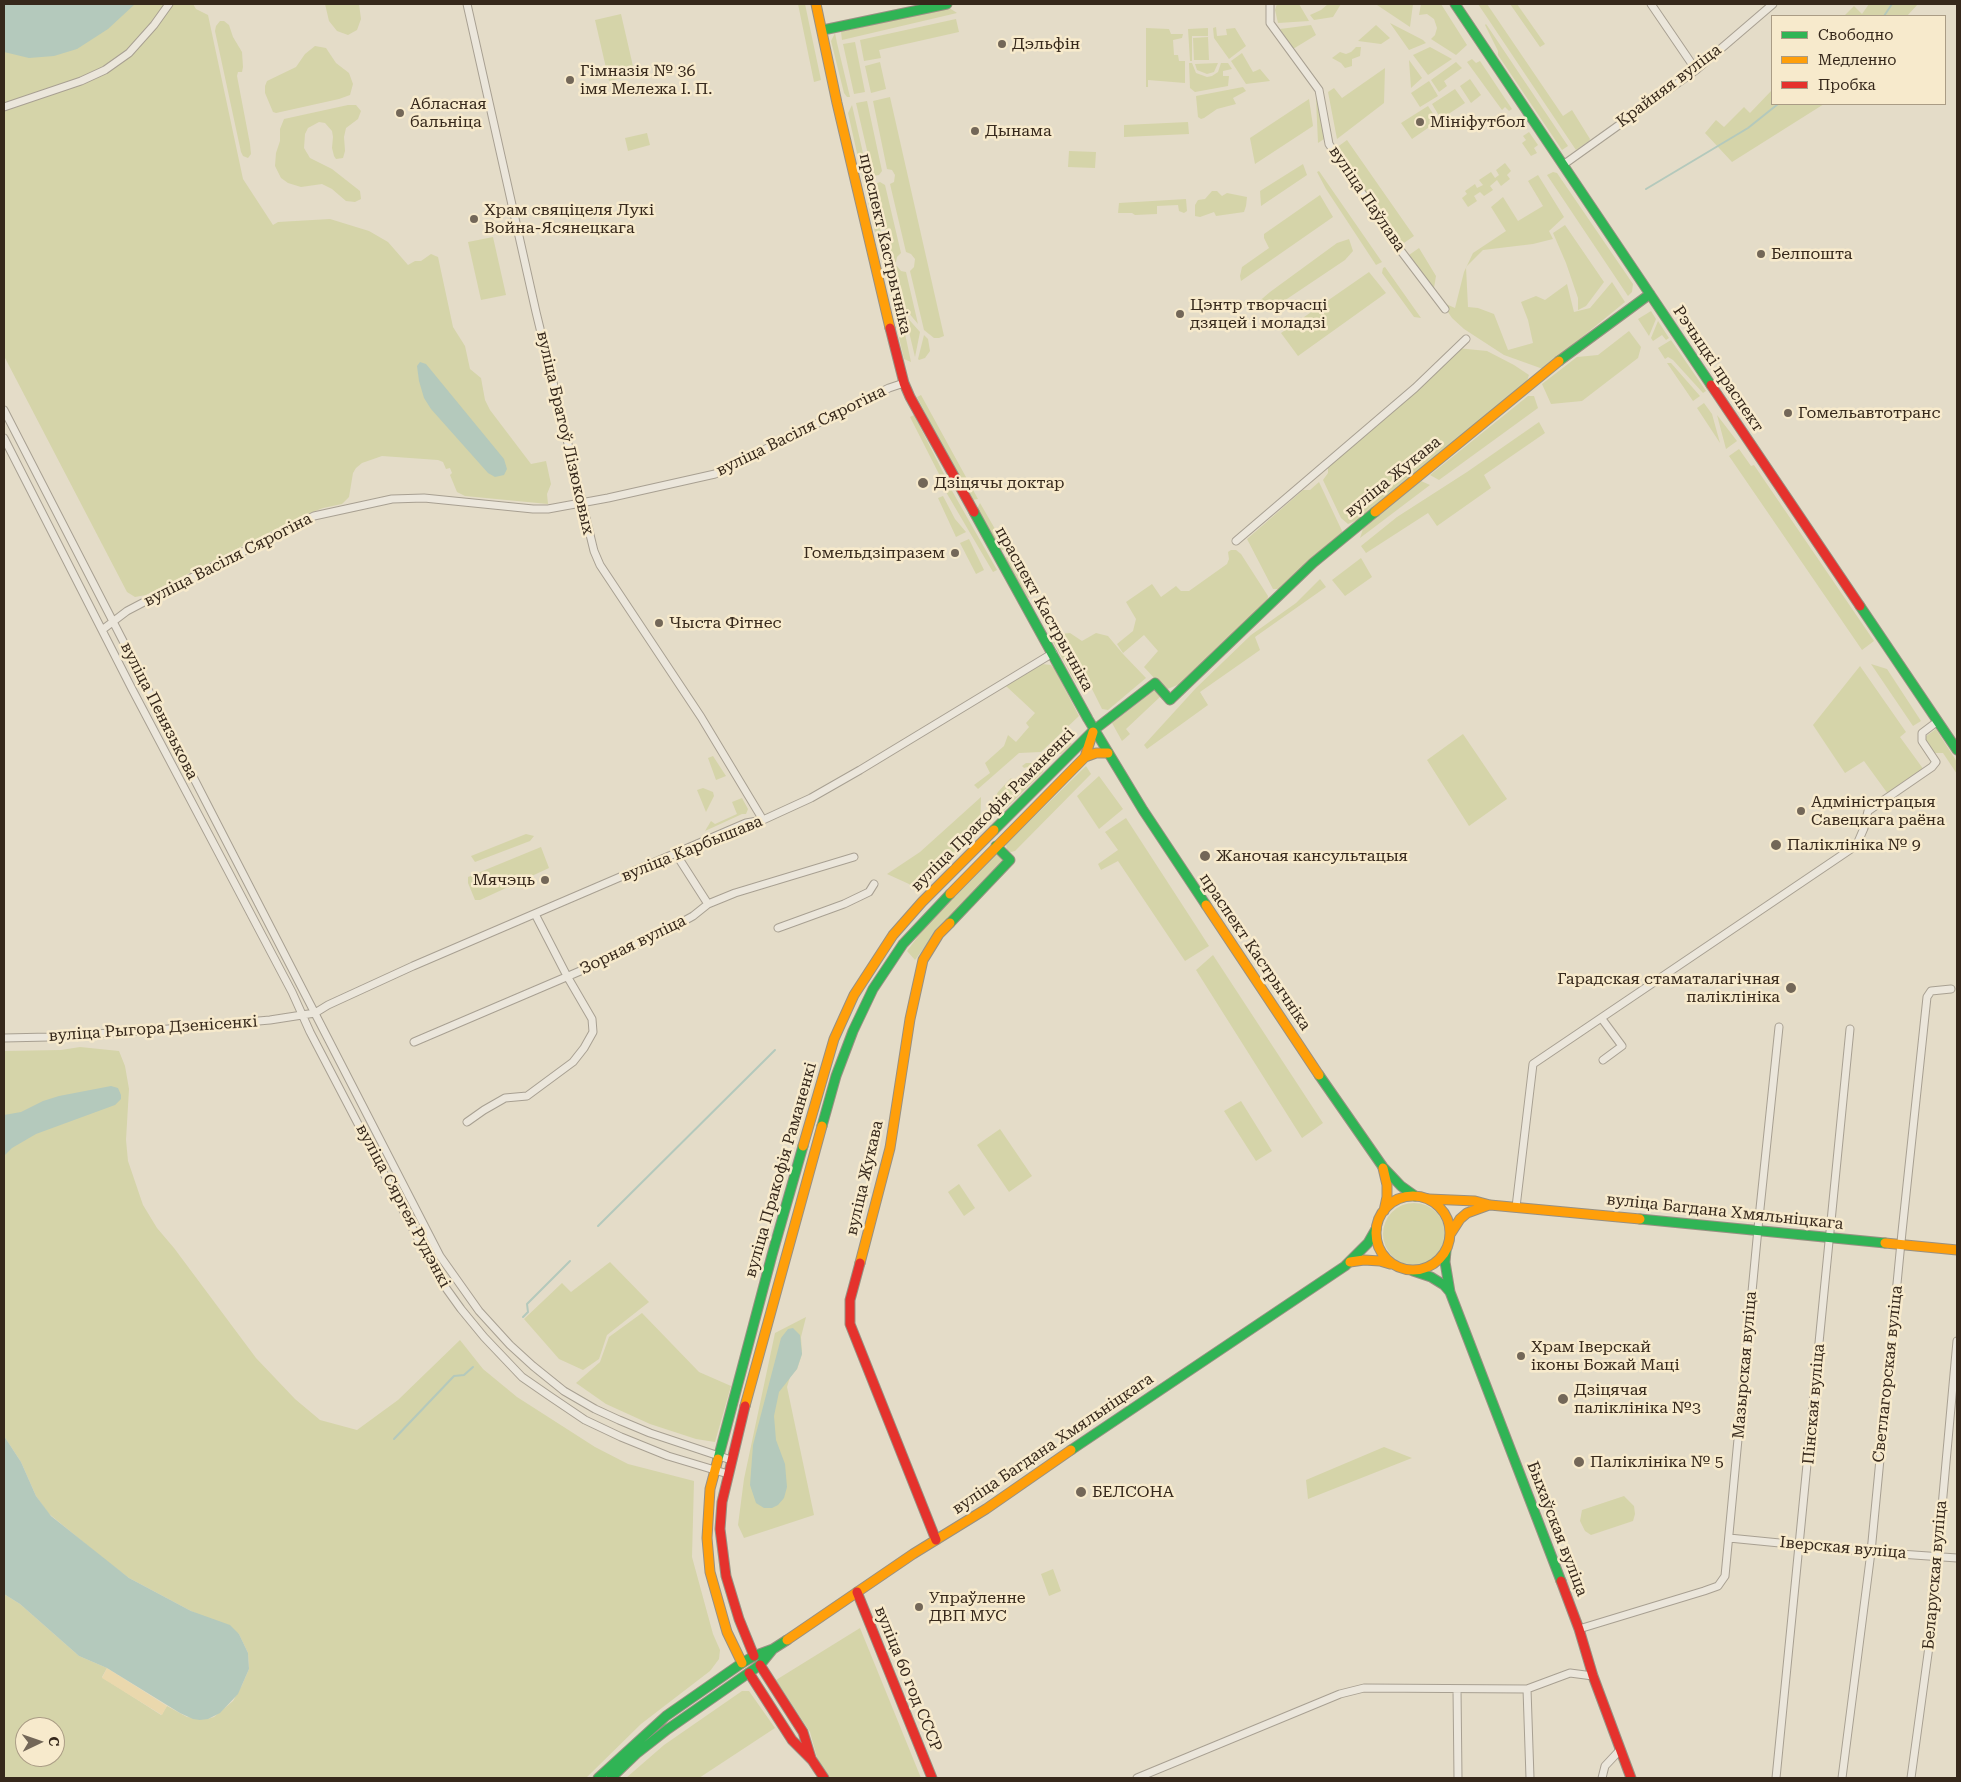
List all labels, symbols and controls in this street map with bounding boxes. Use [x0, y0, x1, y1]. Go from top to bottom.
legend [1771, 15, 1946, 105]
text: Свободно [1818, 26, 1893, 44]
place label: Дэльфін [1012, 34, 1080, 54]
marker: Дэльфін [996, 38, 1008, 50]
street label: Крайняя вуліца [1613, 40, 1725, 132]
text: Медленно [1818, 51, 1897, 69]
place label: Гімназія № 36 імя Мележа І. П. [580, 61, 712, 99]
marker: Гімназія № 36 імя Мележа І. П. [564, 74, 576, 86]
text: Пробка [1818, 76, 1876, 94]
place label: Абласная бальніца [410, 94, 487, 132]
marker: Абласная бальніца [394, 107, 406, 119]
place label: Мініфутбол [1430, 112, 1526, 132]
marker: Мініфутбол [1414, 116, 1426, 128]
place label: Дынама [985, 121, 1052, 141]
marker: Дынама [969, 125, 981, 137]
street label: вуліца Паўлава [1325, 143, 1409, 255]
street label: праспект Кастрычніка [855, 152, 915, 336]
place label: Храм свяціцеля Лукі Война-Ясянецкага [484, 200, 654, 238]
marker: Храм свяціцеля Лукі Война-Ясянецкага [468, 213, 480, 225]
place label: Белпошта [1771, 244, 1852, 264]
marker: Белпошта [1755, 248, 1767, 260]
place label: Цэнтр творчасці дзяцей і моладзі [1190, 295, 1327, 333]
street label: Рэчыцкі праспект [1669, 302, 1767, 436]
marker: Цэнтр творчасці дзяцей і моладзі [1174, 308, 1186, 320]
street label: вуліца Братоў Лізюковых [532, 329, 598, 537]
street label: вуліца Васіля Сярогіна [713, 382, 889, 480]
place label: Гомельавтотранс [1798, 403, 1940, 423]
marker: Гомельавтотранс [1782, 407, 1794, 419]
street label: вуліца Жукава [1341, 433, 1445, 521]
place label: Дзіцячы доктар [934, 473, 1065, 493]
marker: Дзіцячы доктар [916, 476, 930, 490]
street label: вуліца Васіля Сярогіна [141, 509, 315, 611]
street label: праспект Кастрычніка [991, 523, 1097, 695]
place label: Гомельдзіпразем [803, 543, 945, 563]
marker: Гомельдзіпразем [949, 547, 961, 559]
place label: Чыста Фітнес [669, 613, 782, 633]
marker: Чыста Фітнес [653, 617, 665, 629]
street label: вуліца Пенязькова [116, 639, 202, 783]
street label: вуліца Пракофія Раманенкі [907, 724, 1079, 896]
place label: Адміністрацыя Савецкага раёна [1811, 792, 1945, 830]
marker: Адміністрацыя Савецкага раёна [1795, 805, 1807, 817]
street label: вуліца Карбышава [619, 812, 765, 886]
place label: Паліклініка № 9 [1787, 835, 1921, 855]
marker: Паліклініка № 9 [1769, 838, 1783, 852]
place label: Жаночая кансультацыя [1216, 846, 1408, 866]
marker: Жаночая кансультацыя [1198, 849, 1212, 863]
place label: Мячэць [473, 870, 535, 890]
street label: праспект Кастрычніка [1195, 870, 1315, 1034]
marker: Мячэць [539, 874, 551, 886]
street label: Зорная вуліца [577, 911, 689, 979]
place label: Гарадская стаматалагічная паліклініка [1557, 969, 1780, 1007]
marker: Гарадская стаматалагічная паліклініка [1784, 981, 1798, 995]
street label: вуліца Рыгора Дзенісенкі [48, 1012, 258, 1046]
street label: вуліца Пракофія Раманенкі [741, 1060, 821, 1280]
street label: вуліца Жукава [842, 1119, 888, 1237]
street label: вуліца Сяргея Рудэнкі [352, 1121, 454, 1291]
street label: вуліца Багдана Хмяльніцкага [1606, 1190, 1844, 1234]
street label: Светлагорская вуліца [1869, 1285, 1907, 1463]
street label: Мазырская вуліца [1729, 1290, 1761, 1440]
place label: Храм Іверскай іконы Божай Маці [1531, 1337, 1680, 1375]
street label: Пінская вуліца [1799, 1343, 1829, 1465]
marker: Храм Іверскай іконы Божай Маці [1515, 1350, 1527, 1362]
street label: вуліца Багдана Хмяльніцкага [949, 1369, 1157, 1519]
place label: Дзіцячая паліклініка №3 [1574, 1380, 1701, 1418]
marker: Дзіцячая паліклініка №3 [1556, 1392, 1570, 1406]
place label: Паліклініка № 5 [1590, 1452, 1724, 1472]
marker: Паліклініка № 5 [1572, 1455, 1586, 1469]
street label: Быхаўская вуліца [1522, 1459, 1592, 1599]
place label: БЕЛСОНА [1092, 1482, 1174, 1502]
marker: БЕЛСОНА [1074, 1485, 1088, 1499]
street label: Беларуская вуліца [1919, 1500, 1951, 1650]
street label: Іверская вуліца [1779, 1533, 1907, 1563]
place label: Упраўленне ДВП МУС [929, 1588, 1026, 1626]
marker: Упраўленне ДВП МУС [913, 1601, 925, 1613]
street label: вуліца 60 год СССР [870, 1604, 946, 1754]
north arrow [15, 1717, 65, 1767]
text: С [46, 1736, 62, 1747]

